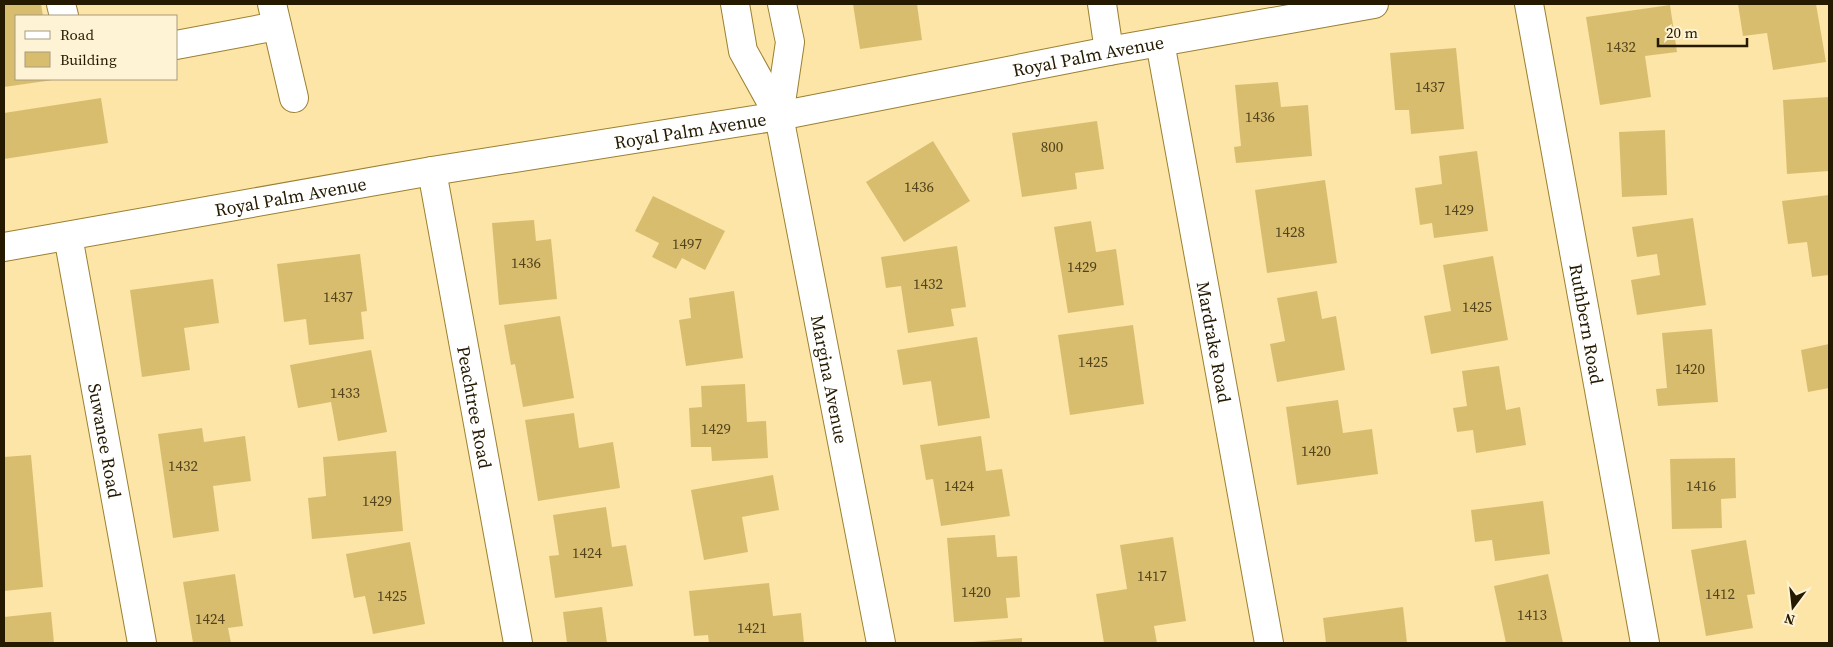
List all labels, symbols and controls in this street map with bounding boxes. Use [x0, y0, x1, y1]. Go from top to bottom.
legend [15, 15, 178, 80]
scale bar [1658, 15, 1747, 47]
text: 20 m [1666, 22, 1698, 43]
text: Road [60, 24, 94, 45]
street label: Royal Palm Avenue [1010, 29, 1166, 82]
house number: 1432 [1606, 36, 1636, 57]
text: Building [60, 49, 117, 70]
house number: 1437 [1415, 76, 1445, 97]
street label: Royal Palm Avenue [612, 106, 768, 154]
house number: 1436 [1245, 106, 1275, 127]
house number: 800 [1041, 136, 1063, 157]
street label: Royal Palm Avenue [213, 170, 368, 222]
house number: 1436 [904, 176, 934, 197]
house number: 1429 [1444, 199, 1474, 220]
house number: 1428 [1275, 221, 1305, 242]
house number: 1497 [672, 233, 702, 254]
house number: 1436 [511, 252, 541, 273]
house number: 1429 [1067, 256, 1097, 277]
street label: Ruthbern Road [1564, 262, 1610, 386]
house number: 1432 [913, 273, 943, 294]
street label: Mardrake Road [1191, 279, 1238, 405]
house number: 1437 [323, 286, 353, 307]
house number: 1425 [1462, 296, 1492, 317]
street label: Margina Avenue [805, 313, 855, 446]
street label: Peachtree Road [452, 344, 498, 471]
house number: 1425 [1078, 351, 1108, 372]
house number: 1420 [1675, 358, 1705, 379]
street label: Suwanee Road [83, 381, 128, 500]
house number: 1433 [330, 382, 360, 403]
house number: 1429 [701, 418, 731, 439]
house number: 1420 [1301, 440, 1331, 461]
house number: 1432 [168, 455, 198, 476]
house number: 1424 [944, 475, 974, 496]
house number: 1416 [1686, 475, 1716, 496]
house number: 1429 [362, 490, 392, 511]
house number: 1424 [572, 542, 602, 563]
house number: 1417 [1137, 565, 1167, 586]
house number: 1420 [961, 581, 991, 602]
north arrow [1768, 582, 1818, 632]
house number: 1412 [1705, 583, 1735, 604]
house number: 1425 [377, 585, 407, 606]
house number: 1413 [1517, 604, 1547, 625]
house number: 1424 [195, 608, 225, 629]
text: N [1782, 609, 1797, 631]
house number: 1421 [737, 617, 767, 638]

